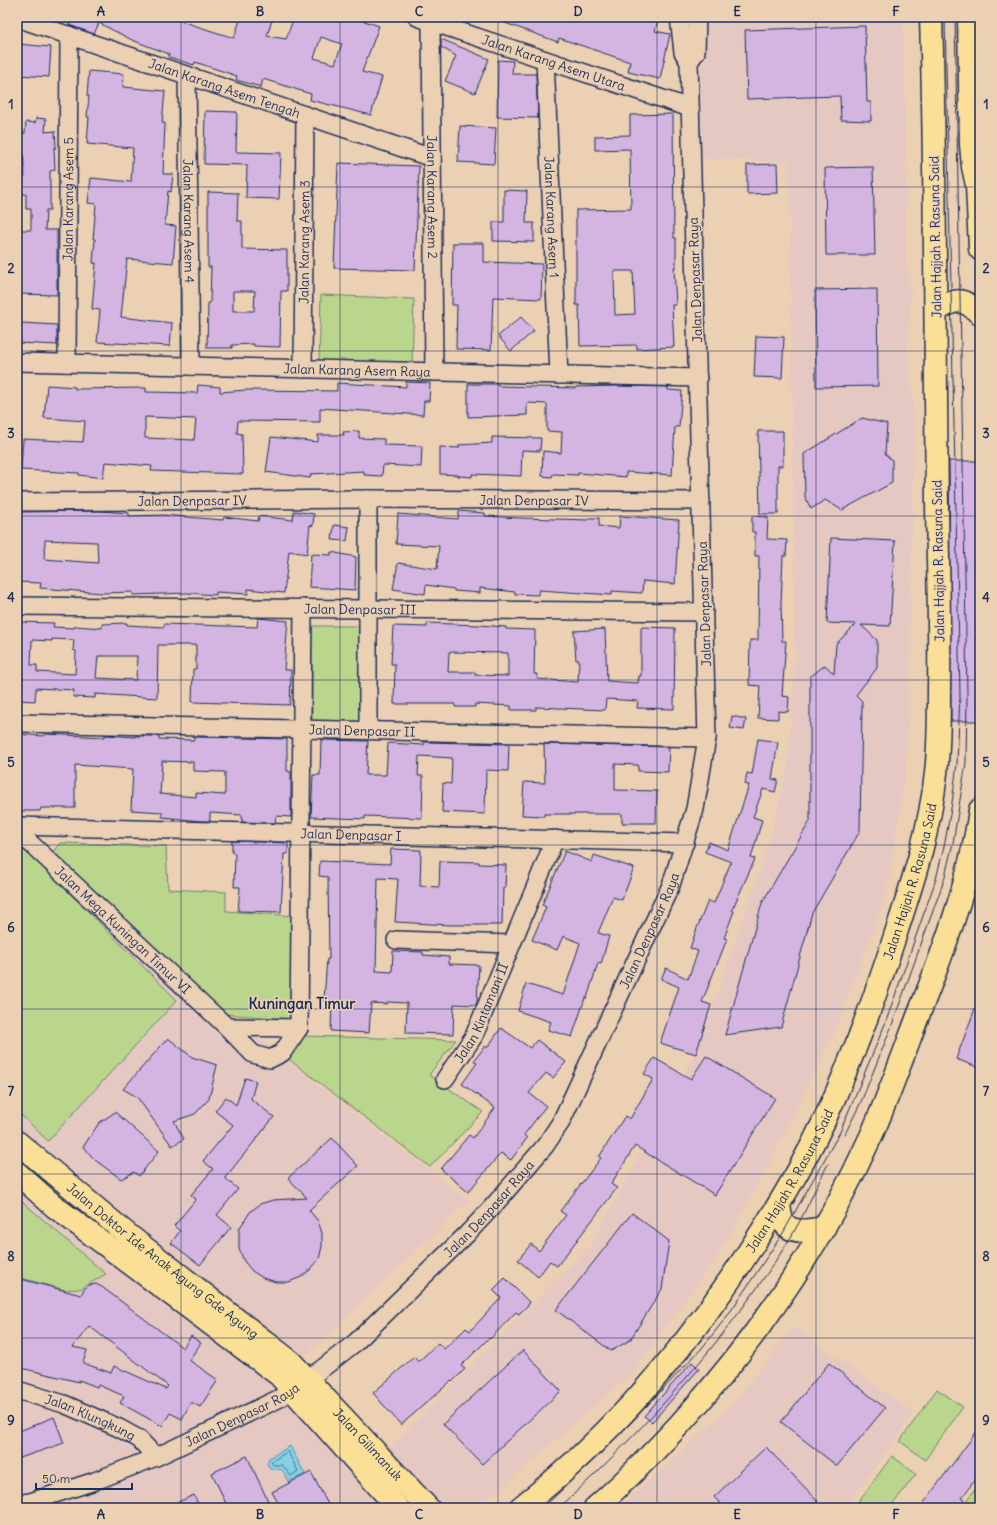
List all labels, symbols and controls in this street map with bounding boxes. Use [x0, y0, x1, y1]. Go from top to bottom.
text: A [97, 3, 106, 20]
text: B [256, 3, 265, 20]
text: C [415, 3, 424, 20]
text: D [573, 3, 583, 20]
text: E [733, 3, 741, 20]
text: F [892, 3, 900, 20]
street label: Jalan Karang Asem Utara [480, 31, 627, 95]
street label: Jalan Karang Asem Tengah [146, 55, 303, 122]
text: 1 [8, 96, 14, 113]
text: 1 [983, 96, 989, 113]
street label: Jalan Karang Asem 2 [423, 135, 441, 259]
street label: Jalan Karang Asem 5 [60, 137, 77, 261]
street label: Jalan Karang Asem 1 [540, 156, 563, 278]
street label: Jalan Hajjah R. Rasuna Said [926, 156, 945, 318]
street label: Jalan Karang Asem 4 [179, 159, 198, 283]
street label: Jalan Karang Asem 3 [296, 180, 313, 304]
street label: Jalan Denpasar Raya [685, 217, 706, 343]
text: 2 [7, 260, 15, 277]
text: 2 [982, 260, 990, 277]
street label: Jalan Karang Asem Raya [283, 360, 431, 381]
text: 3 [7, 425, 15, 442]
text: 3 [982, 425, 990, 442]
street label: Jalan Hajjah R. Rasuna Said [929, 480, 948, 642]
street label: Jalan Denpasar IV [137, 492, 247, 510]
street label: Jalan Denpasar IV [479, 492, 589, 509]
street label: Jalan Denpasar Raya [694, 541, 715, 667]
text: 4 [7, 589, 15, 606]
text: 4 [982, 589, 990, 606]
street label: Jalan Denpasar III [304, 601, 417, 618]
street label: Jalan Denpasar II [308, 721, 416, 741]
text: 5 [7, 754, 15, 771]
text: 5 [982, 754, 990, 771]
street label: Jalan Hajjah R. Rasuna Said [880, 801, 941, 962]
street label: Jalan Denpasar I [300, 825, 402, 845]
street label: Jalan Mega Kuningan Timur VI [51, 862, 194, 998]
street label: Jalan Denpasar Raya [616, 871, 683, 992]
text: 6 [7, 919, 15, 936]
text: 6 [982, 919, 990, 936]
street label: Jalan Kintamani II [450, 960, 512, 1066]
district label: Kuningan Timur [249, 994, 356, 1014]
text: 7 [8, 1083, 15, 1100]
text: 7 [983, 1083, 990, 1100]
street label: Jalan Hajjah R. Rasuna Said [742, 1106, 837, 1256]
street label: Jalan Denpasar Raya [440, 1157, 538, 1261]
street label: Jalan Doktor Ide Anak Agung Gde Agung [63, 1179, 262, 1343]
text: 8 [7, 1248, 15, 1265]
text: 8 [982, 1248, 990, 1265]
street label: Jalan Denpasar Raya [182, 1379, 303, 1451]
street label: Jalan Klungkung [43, 1391, 138, 1444]
street label: Jalan Gilimanuk [329, 1404, 406, 1485]
text: 9 [7, 1412, 15, 1429]
text: 9 [982, 1412, 990, 1429]
scale bar [36, 1465, 132, 1491]
text: 50 m [42, 1471, 71, 1486]
text: A [97, 1506, 106, 1523]
text: B [256, 1506, 265, 1523]
text: C [415, 1506, 424, 1523]
text: D [573, 1506, 583, 1523]
text: E [733, 1506, 741, 1523]
text: F [892, 1506, 900, 1523]

